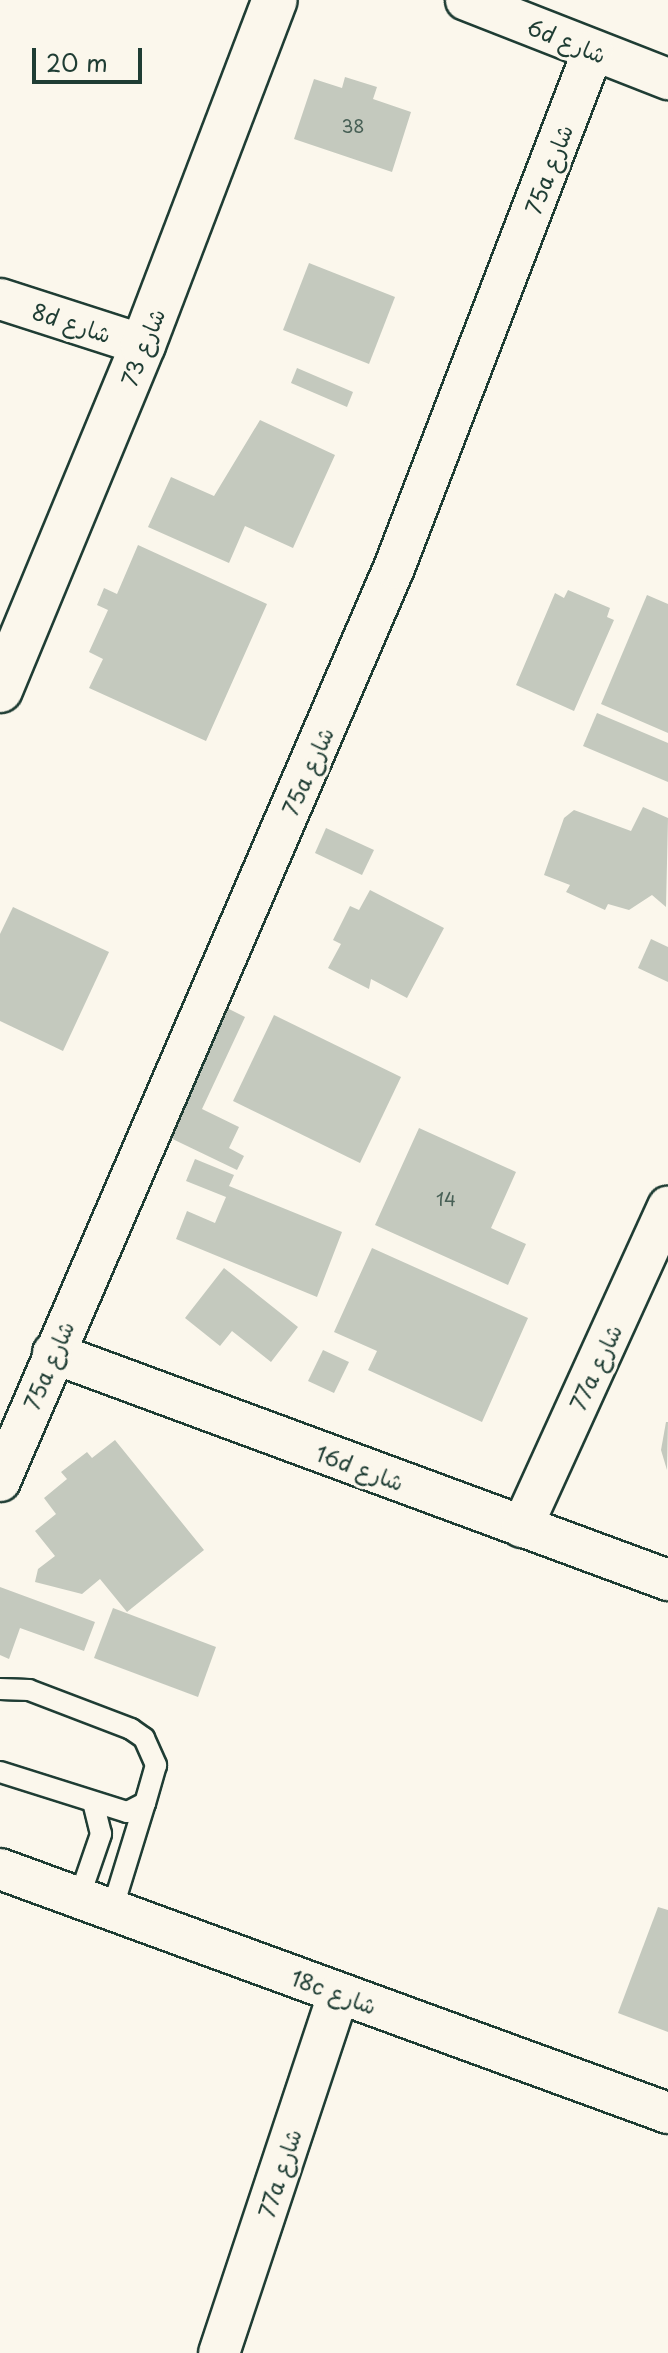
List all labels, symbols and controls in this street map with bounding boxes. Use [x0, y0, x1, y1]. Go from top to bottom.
street label: 6d شارع [524, 12, 610, 68]
scale bar [36, 32, 146, 82]
text: 20 m [46, 44, 108, 80]
house number: 38 [341, 115, 365, 137]
street label: 75a شارع [519, 120, 577, 218]
street label: 8d شارع [29, 297, 115, 347]
street label: شارع 73 [115, 304, 169, 390]
street label: 75a شارع [276, 723, 338, 819]
house number: 14 [436, 1188, 456, 1210]
street label: 75a شارع [18, 1317, 78, 1413]
street label: 77a شارع [563, 1319, 627, 1415]
street label: 16d شارع [312, 1439, 408, 1495]
street label: 18c شارع [288, 1963, 380, 2019]
street label: 77a شارع [252, 2125, 306, 2221]

